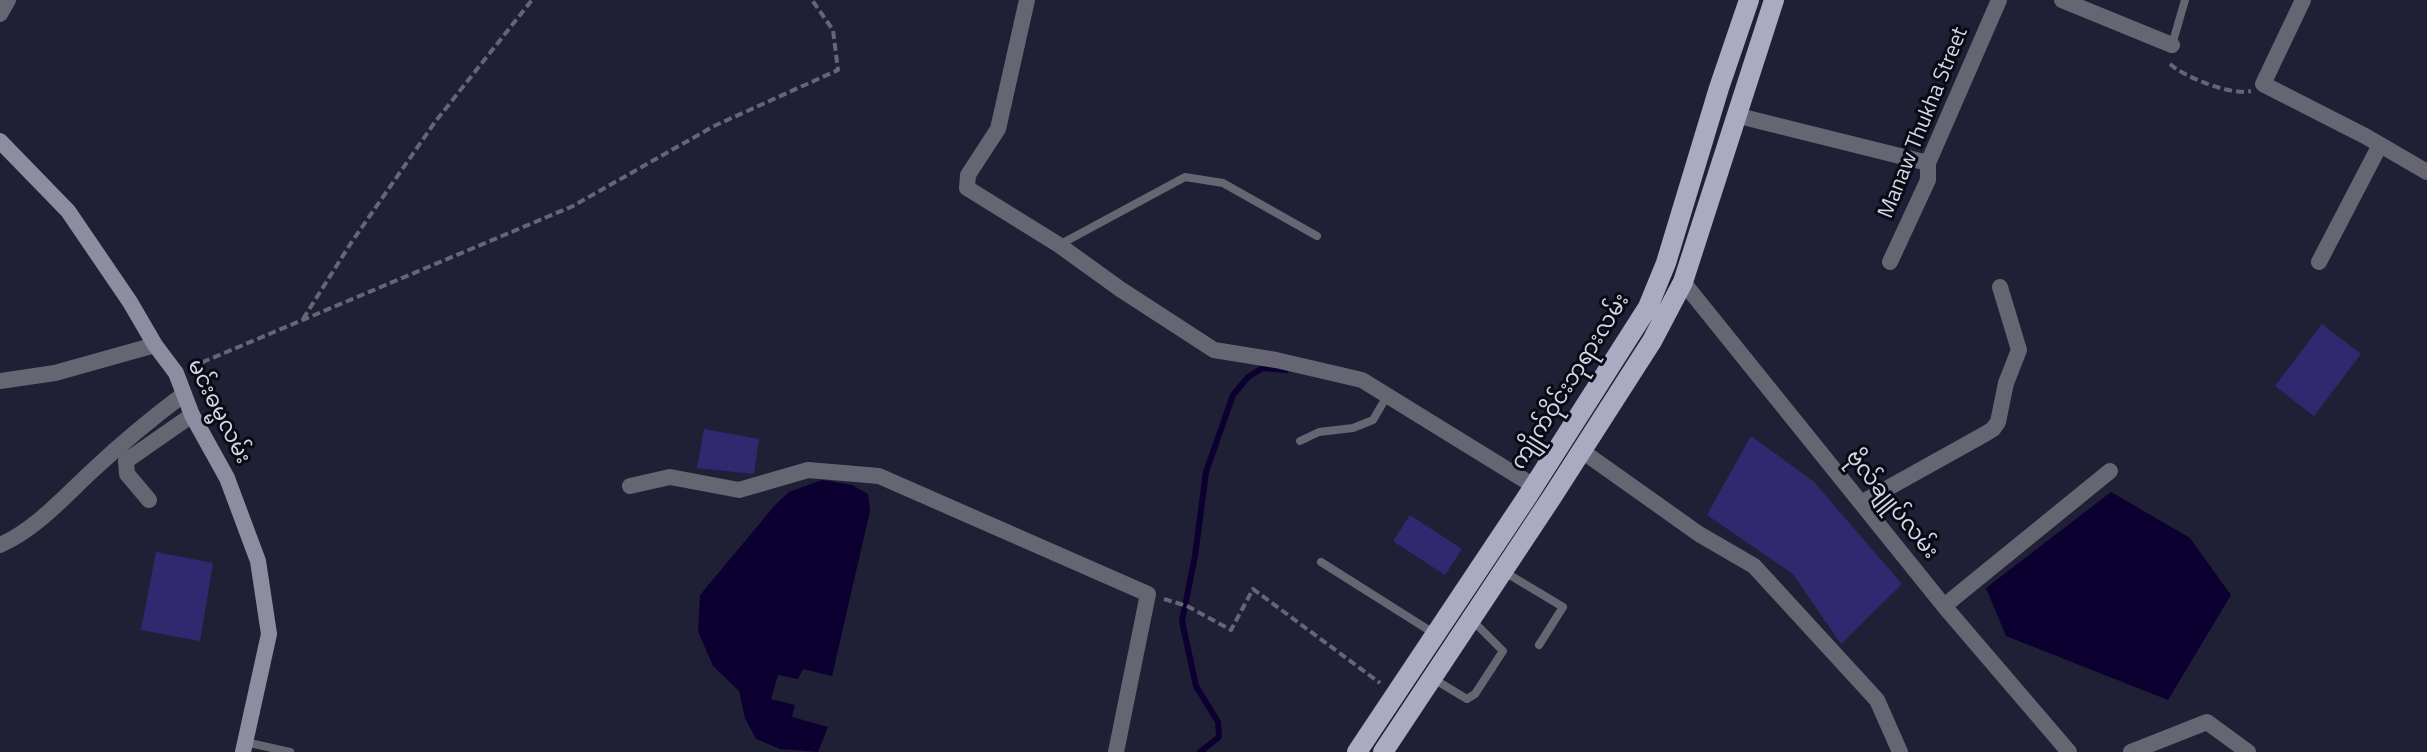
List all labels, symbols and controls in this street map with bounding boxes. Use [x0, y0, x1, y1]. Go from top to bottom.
street label: Manaw Thukha Street [1874, 24, 1974, 222]
street label: ကျိုက်ဝိုင်းဘုရားလမ်း [1506, 289, 1636, 475]
street label: မင်းဓမ္မလမ်း [180, 355, 256, 469]
street label: ဗိုလ်ချူပ်လမ်း [1839, 445, 1943, 565]

